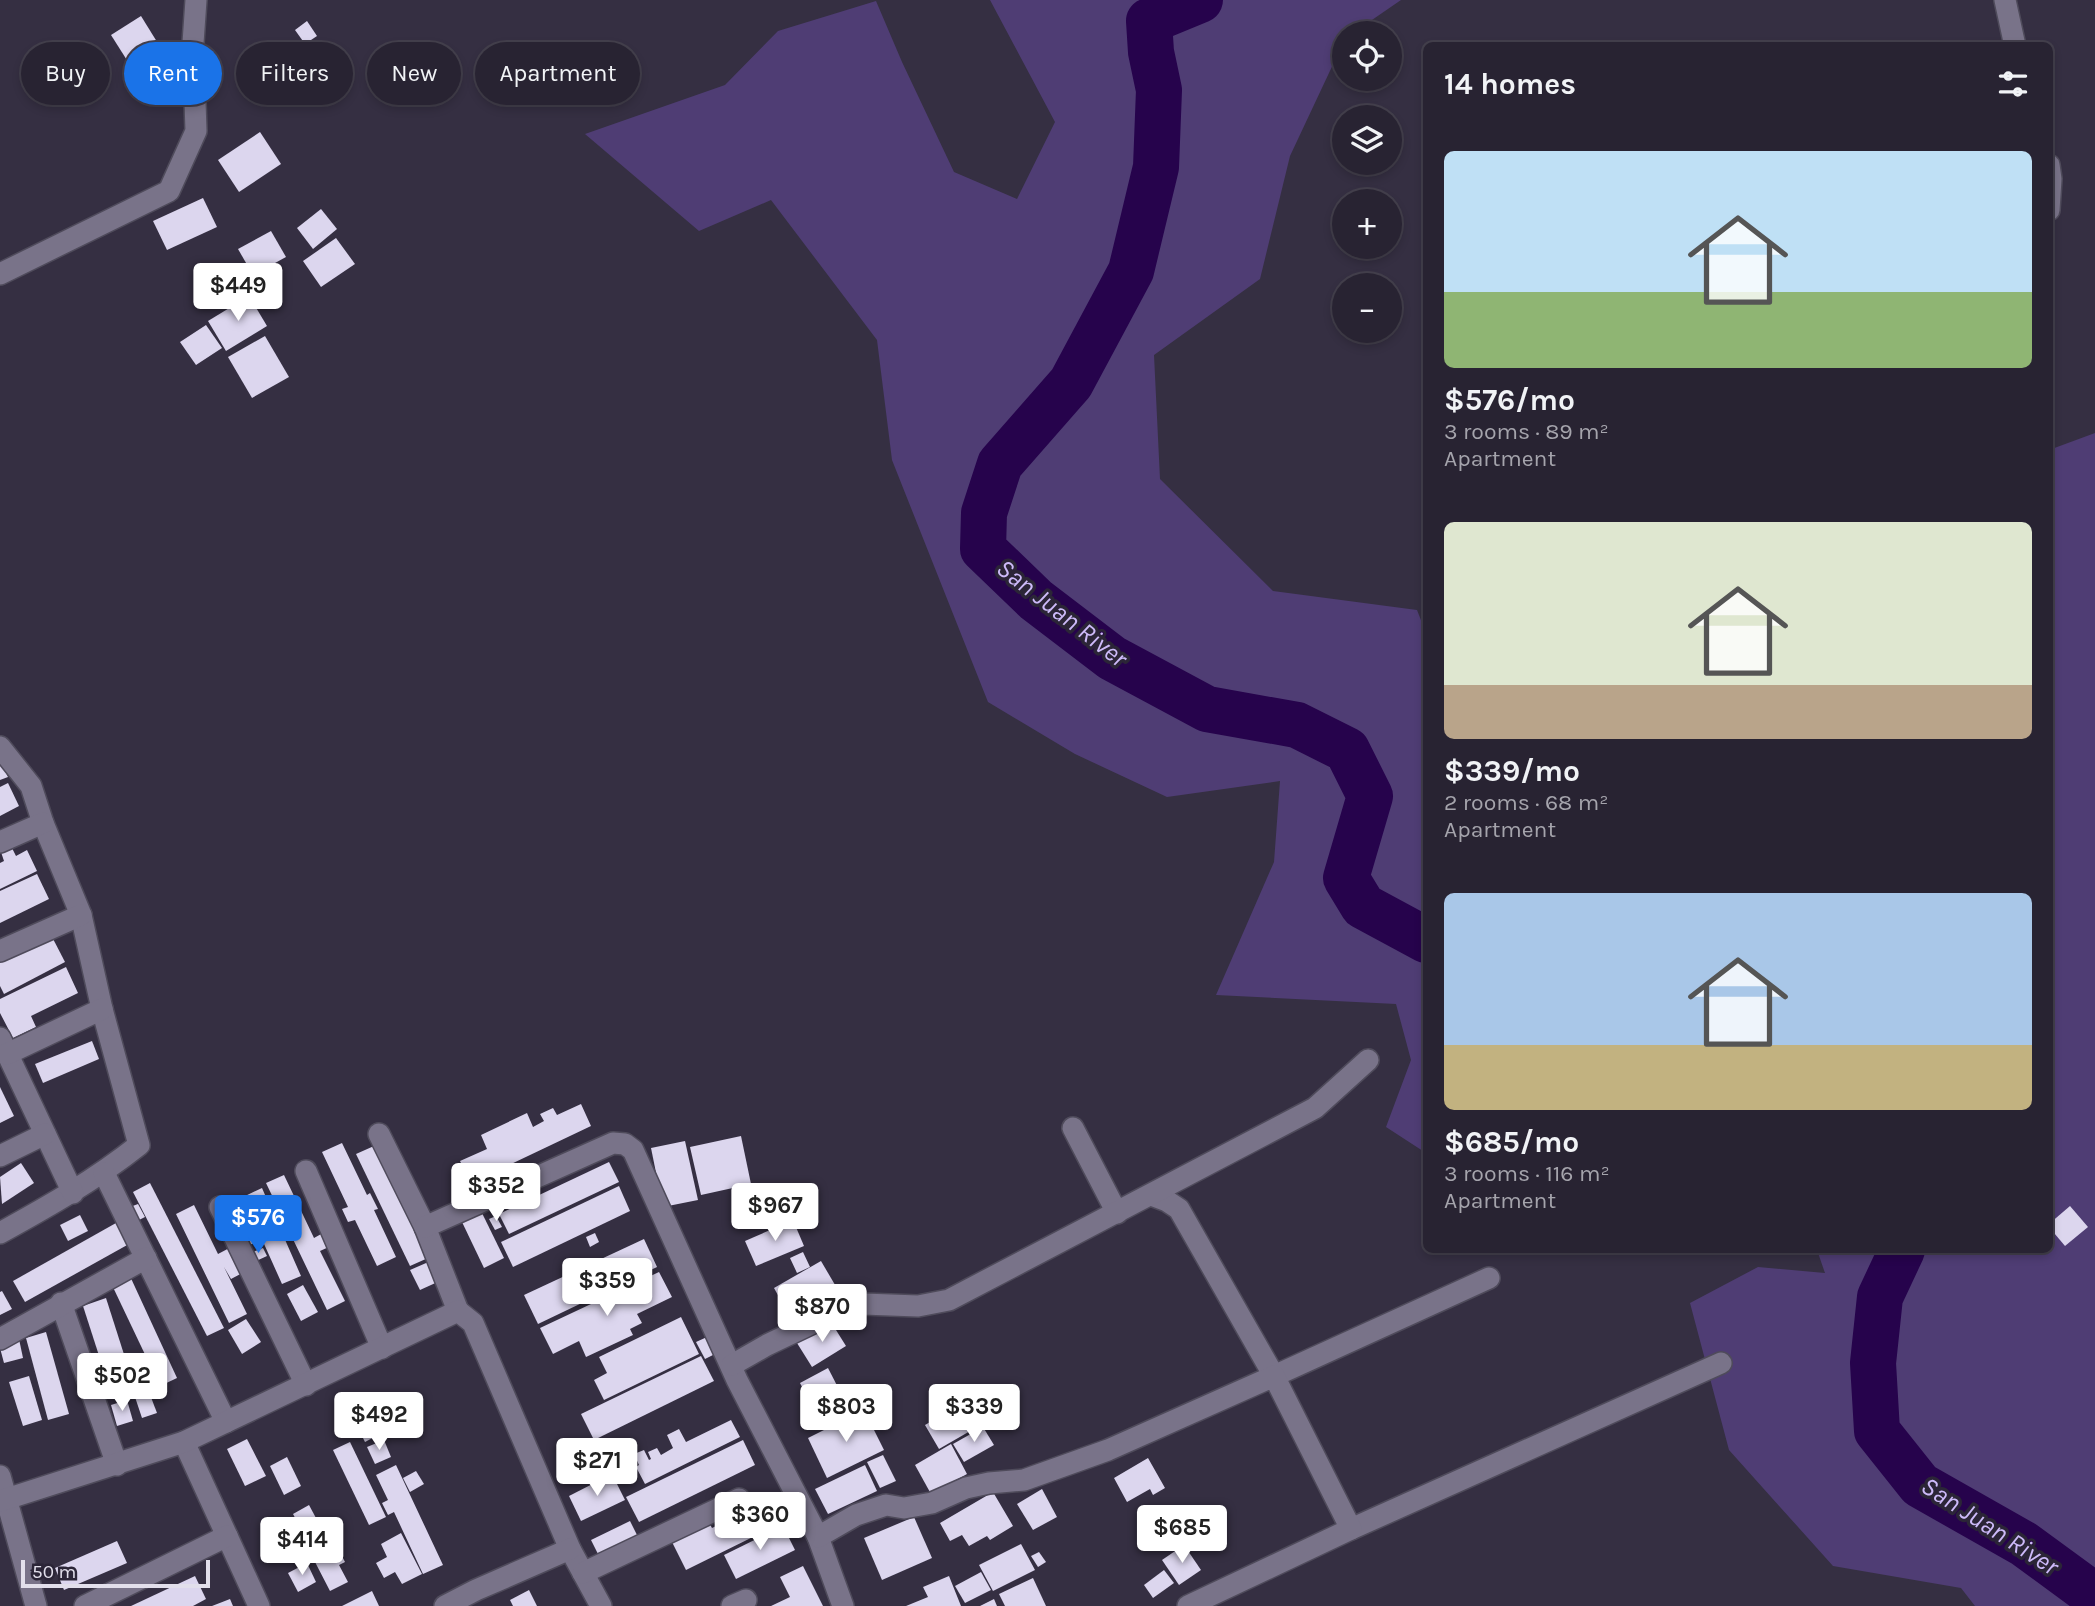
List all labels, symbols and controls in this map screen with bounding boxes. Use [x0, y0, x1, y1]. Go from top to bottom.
map controls [1332, 21, 1402, 343]
button: locate [1332, 21, 1402, 91]
chip: Buy [21, 42, 110, 105]
chip: Rent [124, 42, 222, 105]
chip: Filters [236, 42, 353, 105]
chip: New [367, 42, 461, 105]
chip: Apartment [475, 42, 640, 105]
icon: filters [1994, 65, 2032, 103]
text: 14 homes [1444, 66, 1576, 102]
button: layers [1332, 105, 1402, 175]
button: + [1332, 189, 1402, 259]
icon: home [1675, 197, 1801, 323]
pin: $449 [197, 264, 279, 323]
text: $449 [209, 272, 267, 299]
button: − [1332, 273, 1402, 343]
text: $576/mo [1444, 382, 1575, 418]
text: 3 rooms · 89 m² [1444, 418, 1609, 445]
text: Apartment [1444, 445, 1556, 472]
water label: San Juan River [990, 552, 1134, 674]
icon: home [1675, 568, 1801, 694]
text: $339/mo [1444, 753, 1580, 789]
text: 2 rooms · 68 m² [1444, 789, 1608, 816]
text: Apartment [1444, 816, 1556, 843]
icon: home [1675, 939, 1801, 1065]
text: $685/mo [1444, 1124, 1579, 1160]
text: 3 rooms · 116 m² [1444, 1160, 1610, 1187]
pin: $352 [455, 1164, 537, 1223]
text: $352 [467, 1172, 525, 1199]
pin: $967 [734, 1184, 816, 1243]
text: Apartment [1444, 1187, 1556, 1214]
text: $967 [747, 1192, 803, 1219]
pin: $576 [217, 1196, 299, 1255]
text: $576 [231, 1204, 285, 1231]
pin: $359 [566, 1258, 648, 1318]
text: $359 [578, 1267, 636, 1294]
pin: $870 [781, 1284, 863, 1344]
text: $870 [794, 1293, 850, 1320]
pin: $502 [81, 1354, 163, 1413]
text: $502 [93, 1362, 151, 1389]
pin: $803 [805, 1384, 887, 1444]
pin: $339 [933, 1384, 1015, 1444]
pin: $492 [338, 1392, 420, 1452]
text: $803 [816, 1393, 876, 1420]
text: $339 [945, 1393, 1003, 1420]
text: $492 [350, 1401, 408, 1428]
pin: $271 [556, 1438, 638, 1498]
text: $271 [572, 1447, 622, 1474]
water label: San Juan River [1916, 1470, 2065, 1582]
pin: $360 [719, 1492, 801, 1552]
text: $360 [731, 1501, 789, 1528]
pin: $685 [1141, 1506, 1223, 1565]
text: $685 [1153, 1514, 1211, 1541]
pin: $414 [261, 1518, 343, 1577]
text: $414 [276, 1526, 328, 1553]
scale bar [21, 1557, 210, 1589]
text: 50 m [32, 1561, 76, 1583]

